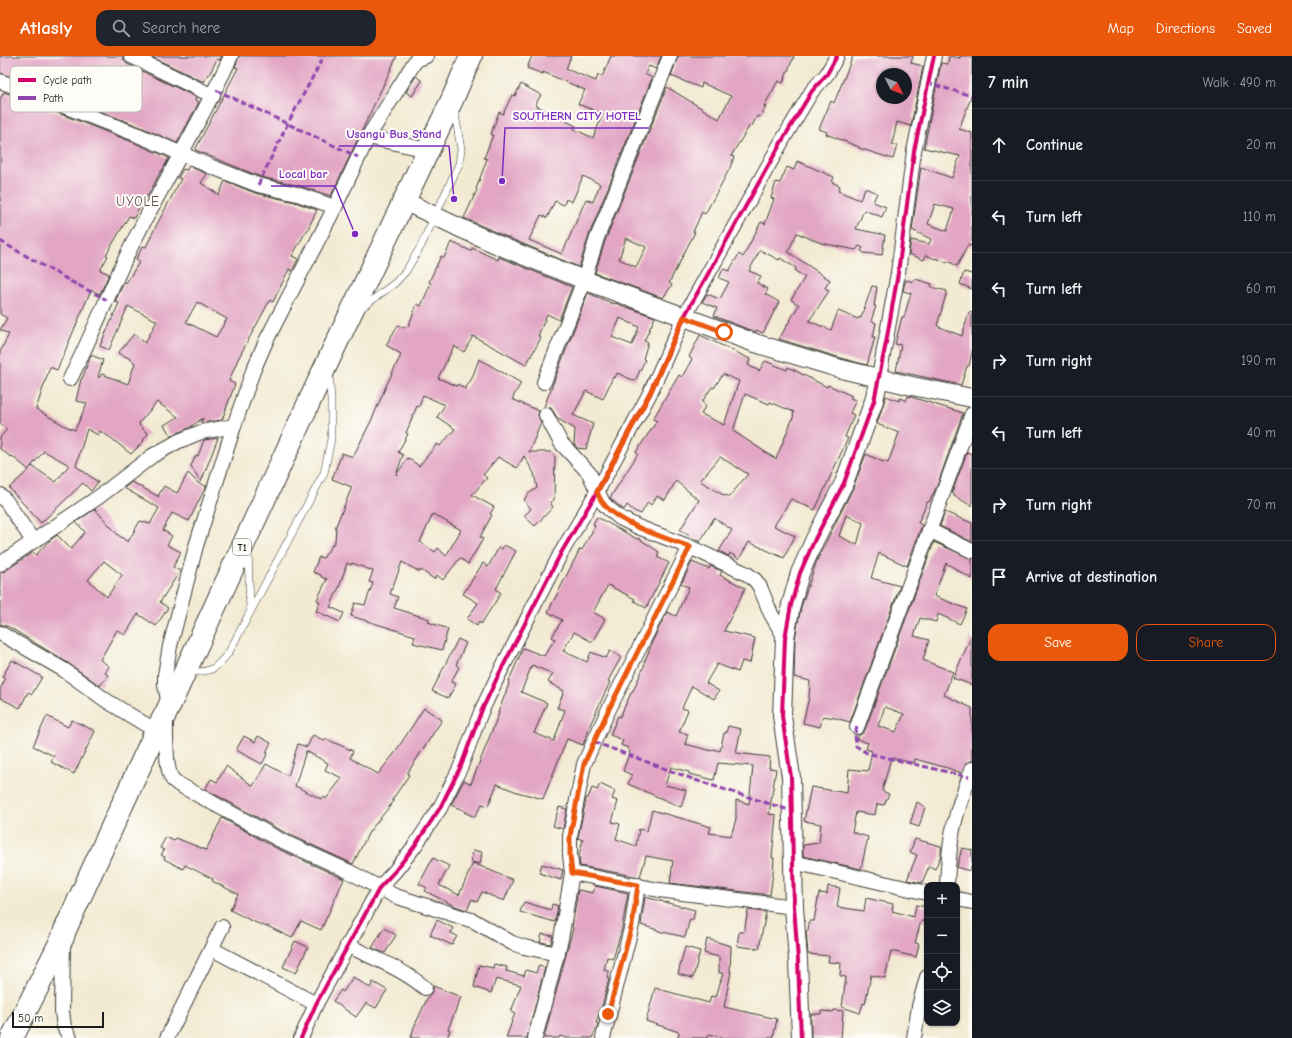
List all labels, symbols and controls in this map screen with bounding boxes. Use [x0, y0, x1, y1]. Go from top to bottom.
search box [96, 10, 376, 46]
text: Atlasly [20, 17, 72, 39]
icon: search [110, 17, 132, 39]
text: Search here [142, 19, 220, 37]
text: Map [1107, 20, 1134, 37]
text: Directions [1156, 20, 1215, 37]
text: Saved [1237, 20, 1272, 37]
legend [10, 66, 142, 112]
north arrow [876, 68, 912, 104]
text: 7 min [988, 73, 1029, 92]
text: Cycle path [43, 74, 92, 87]
text: Walk · 490 m [1203, 75, 1276, 90]
text: Path [43, 92, 64, 105]
callout: SOUTHERN CITY HOTEL [505, 104, 649, 128]
text: SOUTHERN CITY HOTEL [513, 109, 641, 123]
callout: Usangu Bus Stand [339, 122, 449, 146]
text: Usangu Bus Stand [347, 127, 441, 141]
icon: ahead [988, 134, 1010, 156]
text: Continue [1026, 136, 1083, 154]
text: 20 m [1246, 137, 1276, 152]
callout: Local bar [271, 162, 335, 186]
text: Local bar [279, 167, 327, 181]
district label: UYOLE [116, 194, 160, 209]
icon: left [988, 206, 1010, 228]
text: Turn left [1026, 208, 1082, 226]
text: 110 m [1243, 209, 1276, 224]
icon: left [988, 278, 1010, 300]
text: Turn left [1026, 280, 1082, 298]
text: 60 m [1246, 281, 1276, 296]
route start [715, 323, 733, 341]
icon: right [988, 350, 1010, 372]
text: Turn right [1026, 352, 1092, 370]
text: 190 m [1241, 353, 1276, 368]
icon: left [988, 422, 1010, 444]
text: Turn left [1026, 424, 1082, 442]
text: 40 m [1247, 425, 1276, 440]
icon: right [988, 494, 1010, 516]
text: Turn right [1026, 496, 1092, 514]
text: 70 m [1247, 497, 1276, 512]
road number: T1 [233, 539, 251, 555]
icon: arrive [988, 566, 1010, 588]
text: Arrive at destination [1026, 568, 1157, 586]
button: Save [988, 624, 1128, 661]
button: Share [1136, 624, 1276, 661]
map controls [924, 882, 960, 1026]
button: + [924, 882, 960, 918]
button: − [924, 918, 960, 954]
button: locate [924, 954, 960, 990]
button: layers [924, 990, 960, 1026]
route end [599, 1005, 617, 1023]
scale bar [12, 1010, 104, 1029]
text: 50 m [18, 1012, 43, 1025]

